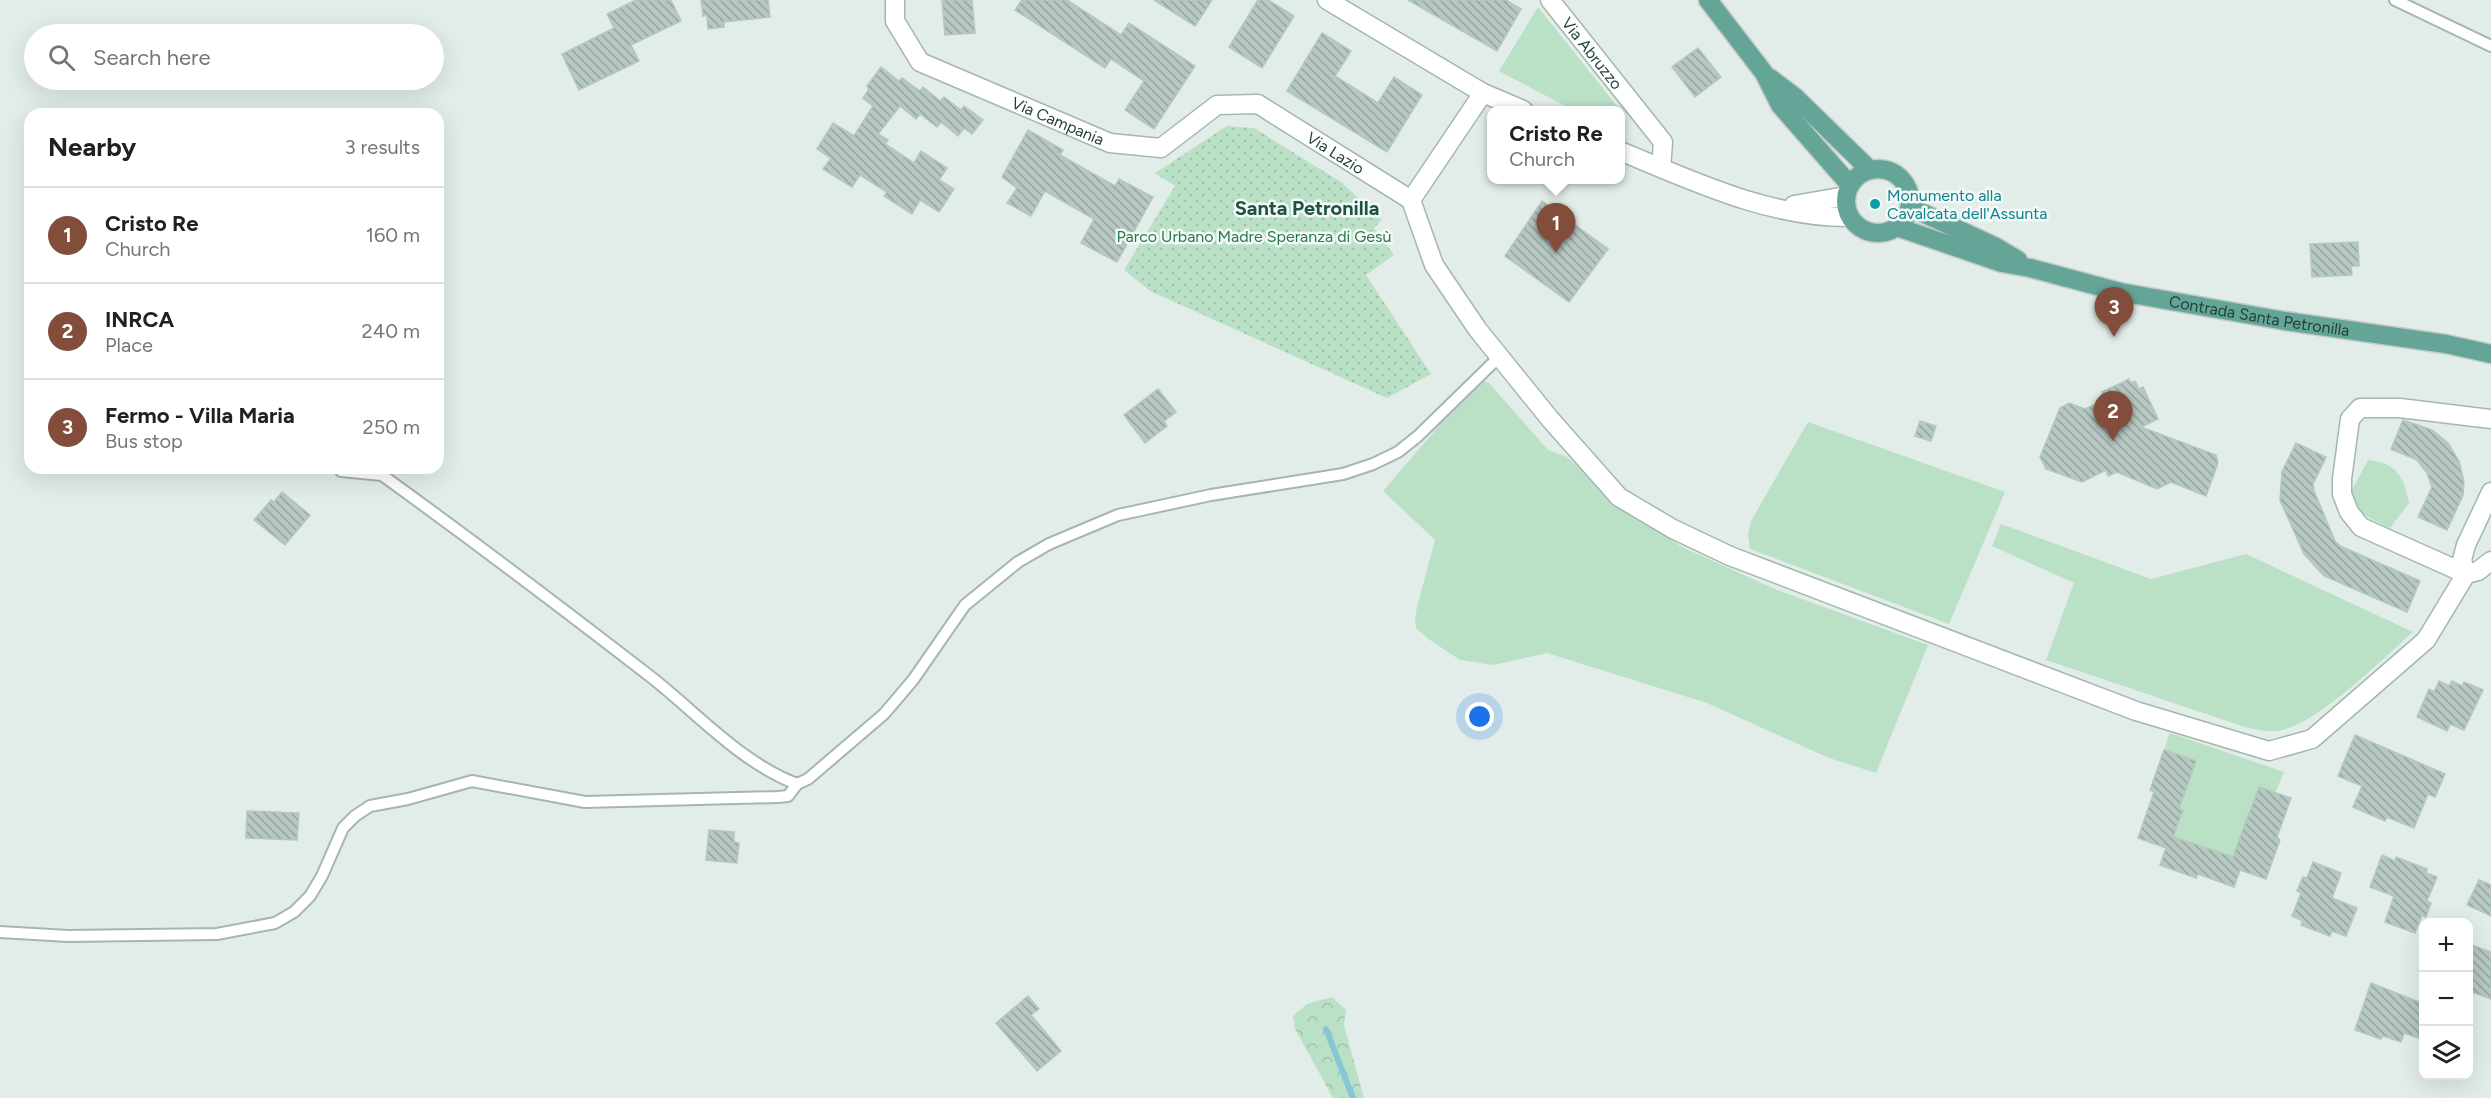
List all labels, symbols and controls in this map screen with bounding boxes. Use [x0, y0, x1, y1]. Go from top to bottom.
street label: Via Abruzzo [1558, 14, 1626, 93]
search box [24, 24, 444, 90]
icon: search [45, 41, 78, 74]
text: Search here [93, 44, 211, 71]
street label: Via Campania [1009, 93, 1107, 149]
popup [1487, 106, 1625, 184]
text: Cristo Re [1509, 120, 1603, 147]
street label: Via Lazio [1303, 128, 1368, 178]
text: Nearby [48, 131, 136, 163]
text: 3 results [345, 135, 420, 159]
text: Church [1509, 147, 1575, 171]
place label: Monumento alla Cavalcata dell'Assunta [1887, 186, 2047, 223]
district label: Santa Petronilla [1235, 196, 1379, 220]
marker: Monumento alla Cavalcata dell'Assunta [1868, 197, 1882, 211]
pin: 1 [1536, 204, 1576, 253]
text: Cristo Re [105, 210, 198, 237]
text: 1 [63, 223, 72, 247]
text: 160 m [366, 223, 420, 247]
park label: Parco Urbano Madre Speranza di Gesù [1117, 227, 1391, 246]
text: Church [105, 237, 170, 261]
pin: 3 [2094, 288, 2134, 337]
street label: Contrada Santa Petronilla [2168, 292, 2351, 340]
text: INRCA [105, 306, 174, 333]
text: 2 [62, 319, 73, 343]
text: 240 m [362, 319, 420, 343]
text: Place [105, 333, 153, 357]
pin: 2 [2094, 392, 2132, 441]
text: Fermo - Villa Maria [105, 402, 295, 429]
text: 3 [62, 415, 73, 439]
text: 250 m [363, 415, 420, 439]
text: Bus stop [105, 429, 183, 453]
your location [1465, 702, 1494, 731]
map controls [2419, 918, 2473, 1080]
button: + [2419, 918, 2473, 972]
button: − [2419, 972, 2473, 1026]
button: layers [2419, 1026, 2473, 1080]

